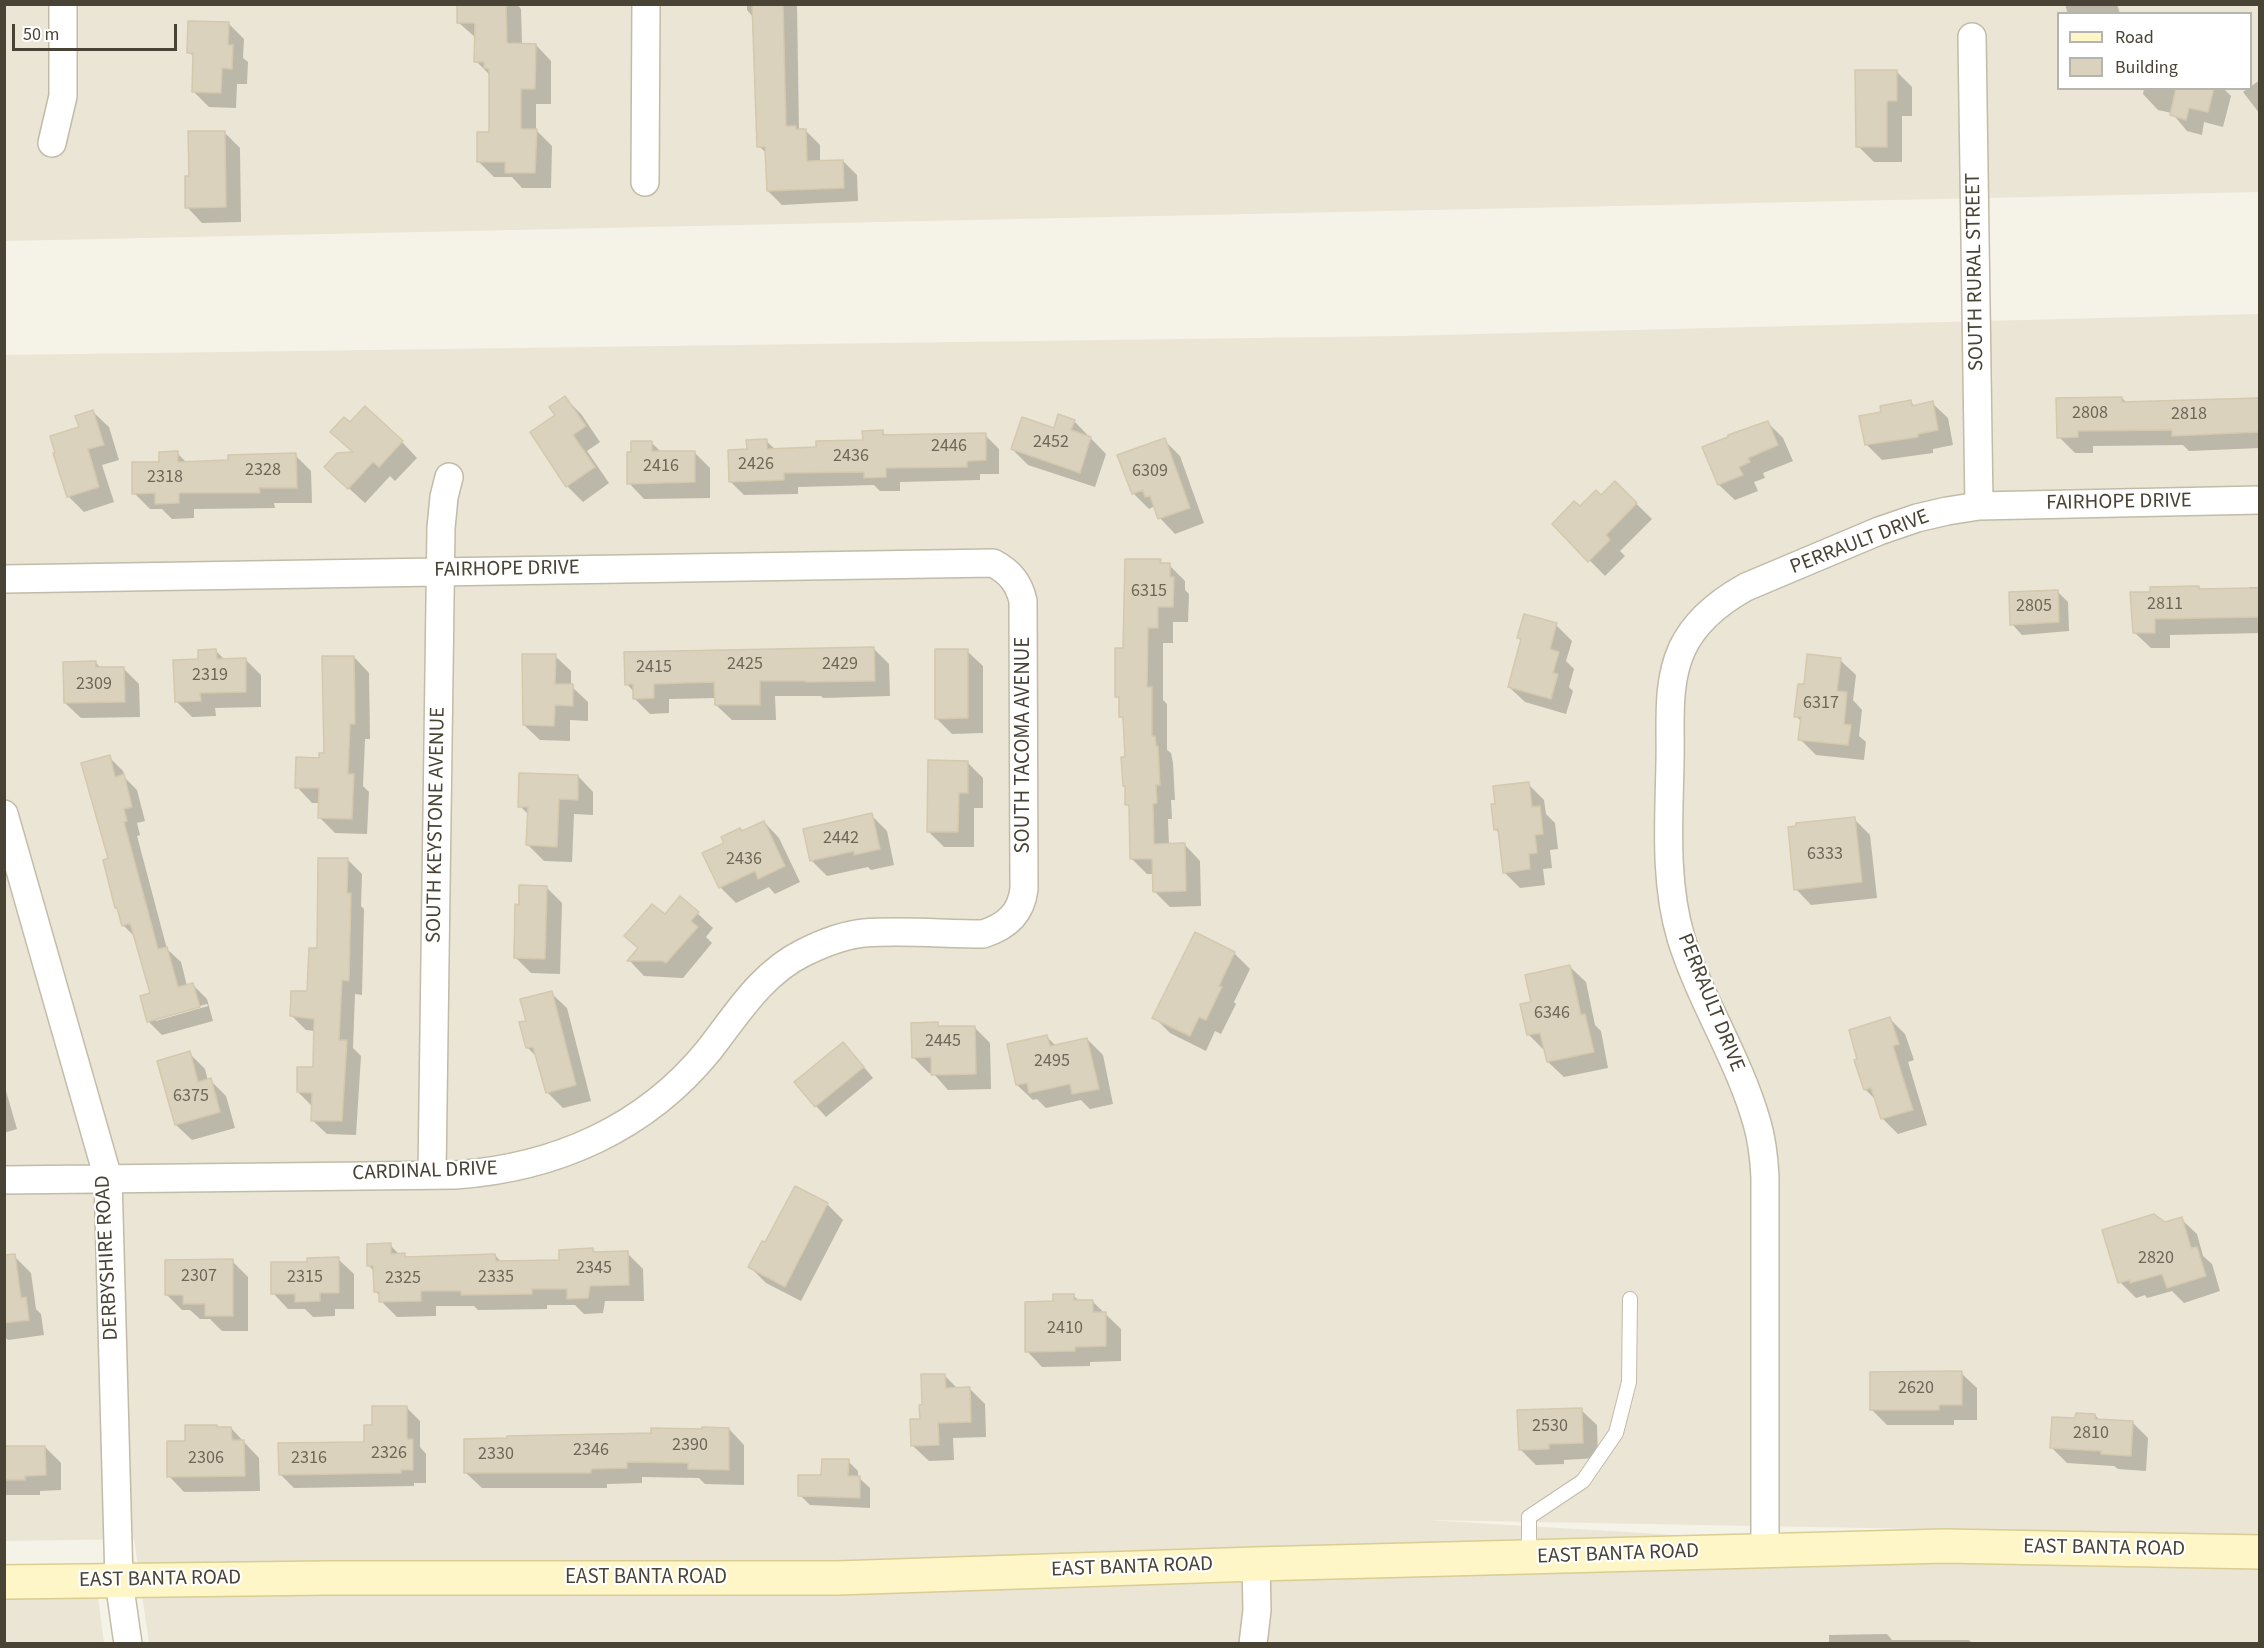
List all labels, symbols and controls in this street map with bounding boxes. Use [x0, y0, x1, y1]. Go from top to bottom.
scale bar [15, 12, 180, 50]
legend [2057, 12, 2252, 90]
text: 50 m [23, 22, 59, 47]
text: Road [2115, 25, 2154, 50]
text: Building [2115, 55, 2178, 80]
street label: SOUTH RURAL STREET [1962, 173, 1990, 371]
house number: 2808 [2072, 403, 2108, 425]
house number: 2818 [2171, 404, 2207, 426]
house number: 2452 [1033, 432, 1069, 454]
house number: 2446 [931, 436, 967, 458]
house number: 2436 [833, 446, 869, 468]
house number: 2426 [738, 454, 774, 476]
house number: 2416 [643, 456, 679, 478]
house number: 2328 [245, 460, 281, 482]
house number: 6309 [1132, 461, 1168, 483]
house number: 2318 [147, 467, 183, 489]
street label: FAIRHOPE DRIVE [2046, 489, 2192, 517]
street label: PERRAULT DRIVE [1787, 505, 1933, 581]
street label: FAIRHOPE DRIVE [434, 556, 580, 584]
house number: 6315 [1131, 581, 1167, 603]
house number: 2811 [2147, 594, 2183, 616]
house number: 2805 [2016, 596, 2052, 618]
street label: SOUTH TACOMA AVENUE [1011, 637, 1037, 853]
house number: 2425 [727, 654, 763, 676]
house number: 2429 [822, 654, 858, 676]
house number: 2415 [636, 657, 672, 679]
house number: 2319 [192, 665, 228, 687]
house number: 2309 [76, 674, 112, 696]
house number: 6317 [1803, 693, 1839, 715]
street label: SOUTH KEYSTONE AVENUE [422, 707, 452, 943]
house number: 2442 [823, 828, 859, 850]
house number: 6333 [1807, 844, 1843, 866]
house number: 2436 [726, 849, 762, 871]
street label: PERRAULT DRIVE [1671, 930, 1749, 1076]
house number: 6346 [1534, 1003, 1570, 1025]
house number: 2445 [925, 1031, 961, 1053]
house number: 2495 [1034, 1051, 1070, 1073]
house number: 6375 [173, 1086, 209, 1108]
street label: CARDINAL DRIVE [352, 1157, 498, 1187]
street label: DERBYSHIRE ROAD [91, 1175, 125, 1341]
house number: 2820 [2138, 1248, 2174, 1270]
house number: 2345 [576, 1258, 612, 1280]
house number: 2307 [181, 1266, 217, 1288]
house number: 2315 [287, 1267, 323, 1289]
house number: 2335 [478, 1267, 514, 1289]
house number: 2325 [385, 1268, 421, 1290]
house number: 2410 [1047, 1318, 1083, 1340]
house number: 2620 [1898, 1378, 1934, 1400]
house number: 2530 [1532, 1416, 1568, 1438]
house number: 2810 [2073, 1423, 2109, 1445]
house number: 2390 [672, 1435, 708, 1457]
house number: 2346 [573, 1440, 609, 1462]
house number: 2326 [371, 1443, 407, 1465]
house number: 2330 [478, 1444, 514, 1466]
house number: 2306 [188, 1448, 224, 1470]
house number: 2316 [291, 1448, 327, 1470]
street label: EAST BANTA ROAD [2023, 1535, 2185, 1563]
street label: EAST BANTA ROAD [1537, 1540, 1699, 1570]
street label: EAST BANTA ROAD [1051, 1553, 1213, 1583]
street label: EAST BANTA ROAD [565, 1565, 727, 1591]
street label: EAST BANTA ROAD [79, 1566, 241, 1594]

